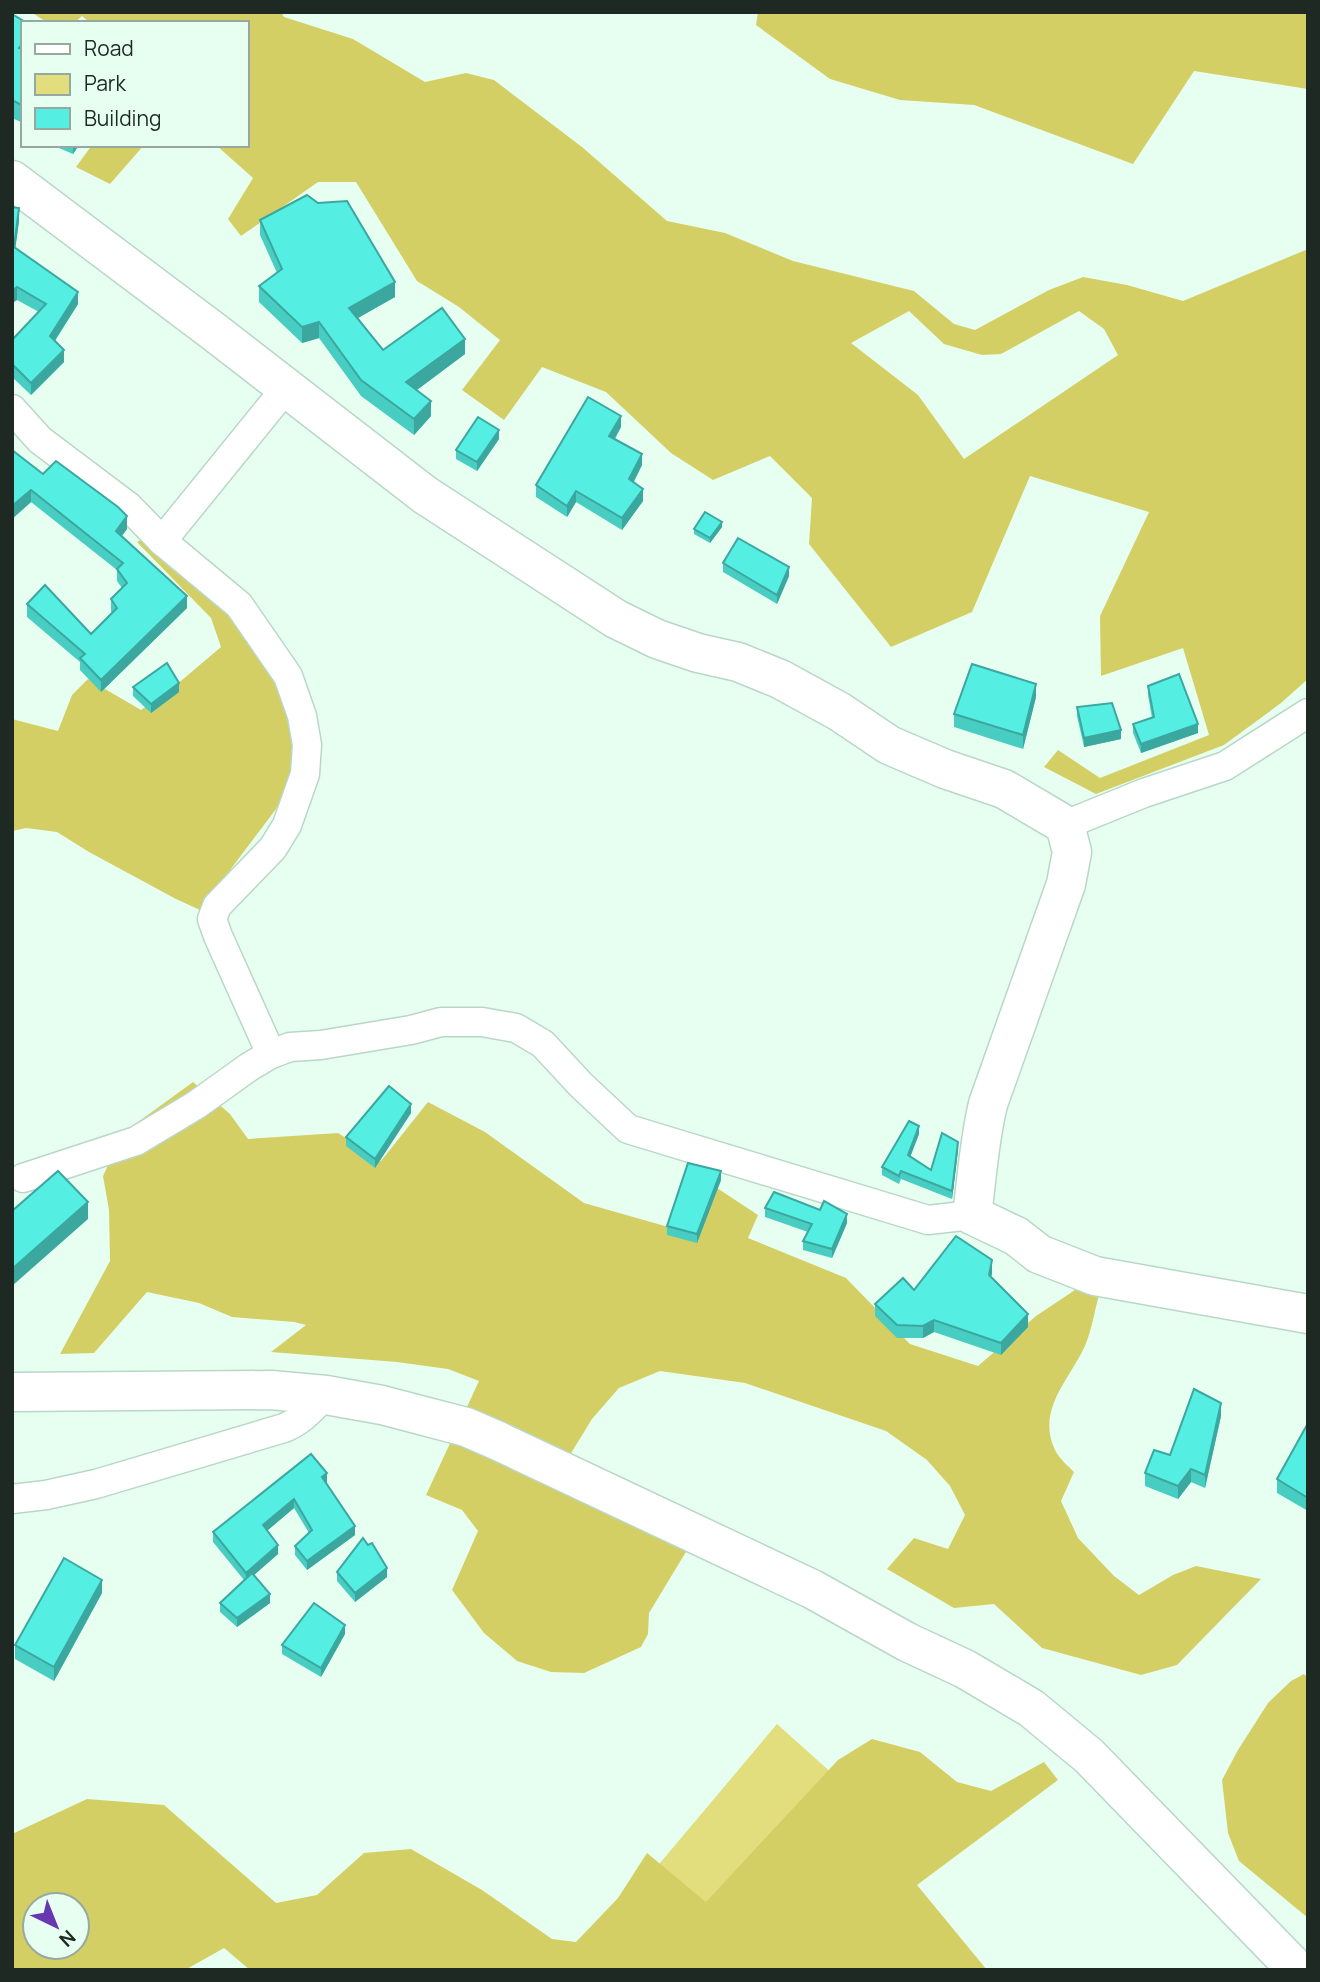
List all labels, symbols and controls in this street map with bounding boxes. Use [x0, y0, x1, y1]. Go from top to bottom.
legend [21, 21, 248, 147]
text: Road [84, 34, 134, 62]
text: Park [84, 69, 126, 97]
text: Building [84, 104, 161, 132]
north arrow [21, 1891, 91, 1961]
text: N [54, 1924, 81, 1953]

